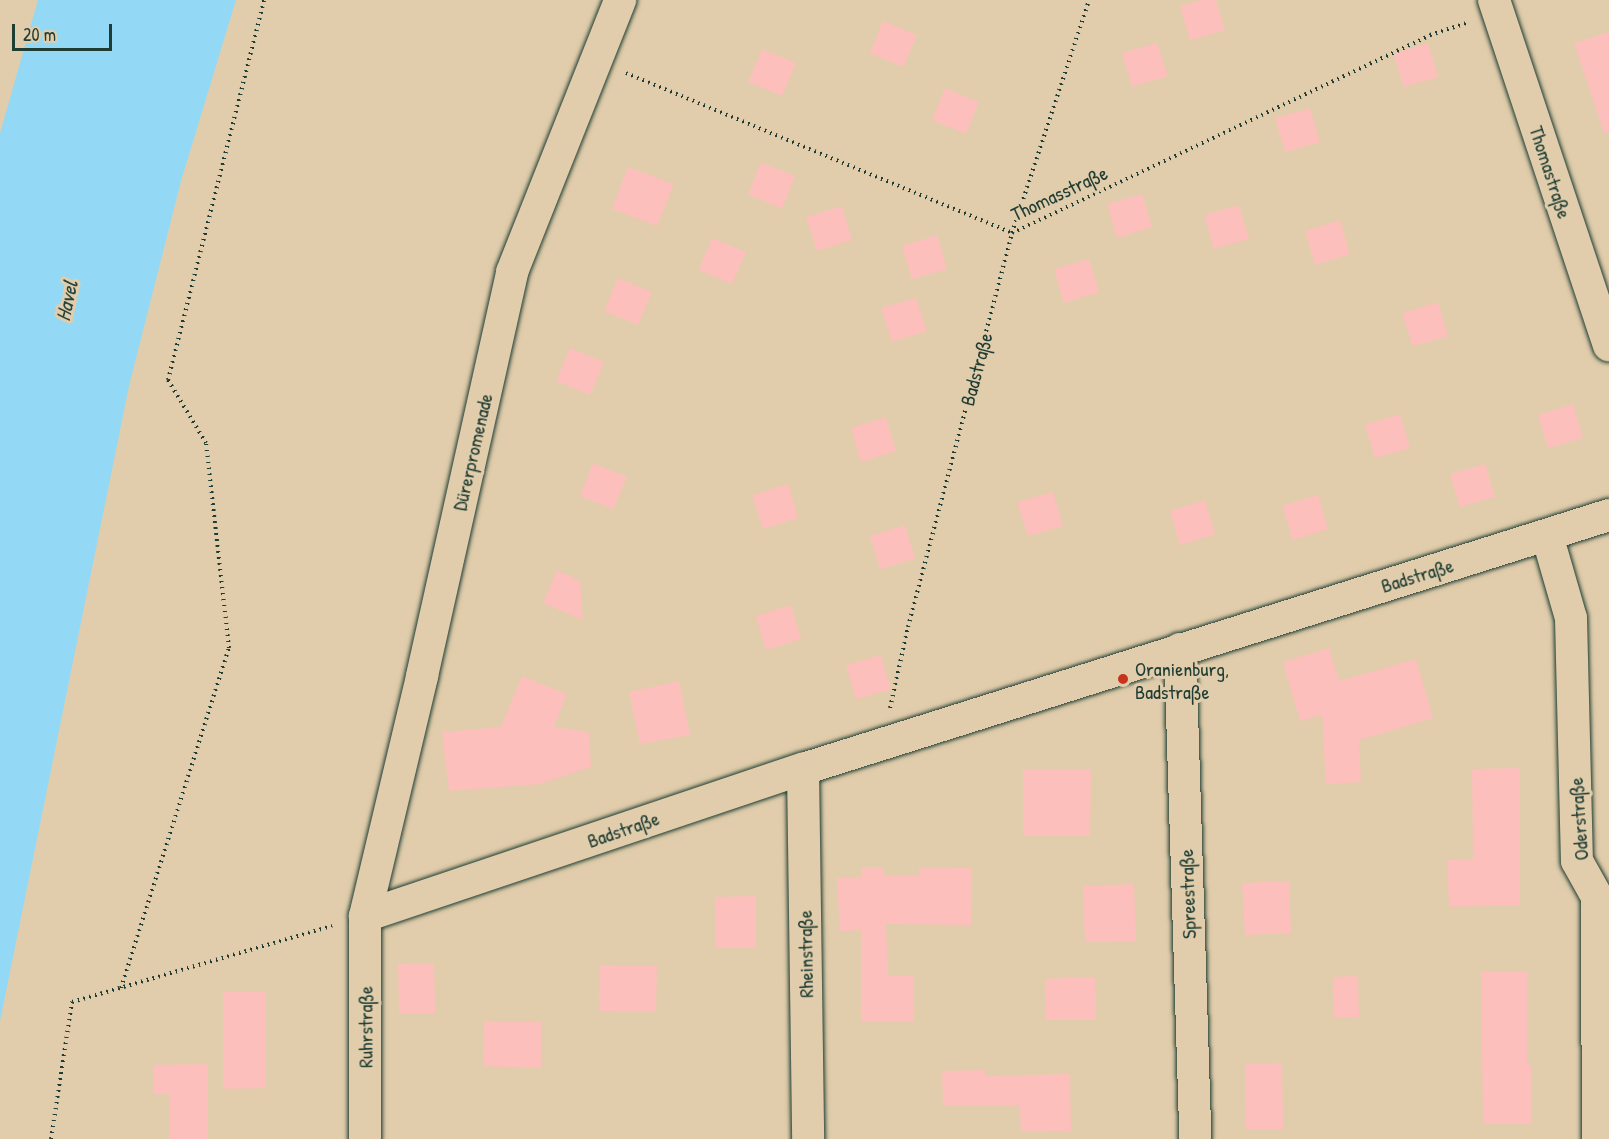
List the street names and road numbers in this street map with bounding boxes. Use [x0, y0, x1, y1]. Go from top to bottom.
street label: Thomastraße [1525, 123, 1577, 221]
street label: Thomasstraße [1007, 160, 1111, 226]
street label: Badstraße [955, 330, 997, 408]
street label: Dürerpromenade [447, 391, 497, 513]
street label: Badstraße [1378, 553, 1456, 597]
street label: Oderstraße [1563, 777, 1593, 861]
street label: Badstraße [584, 806, 662, 852]
street label: Spreestraße [1173, 849, 1201, 939]
street label: Rheinstraße [792, 910, 818, 998]
street label: Ruhrstraße [353, 986, 377, 1068]

